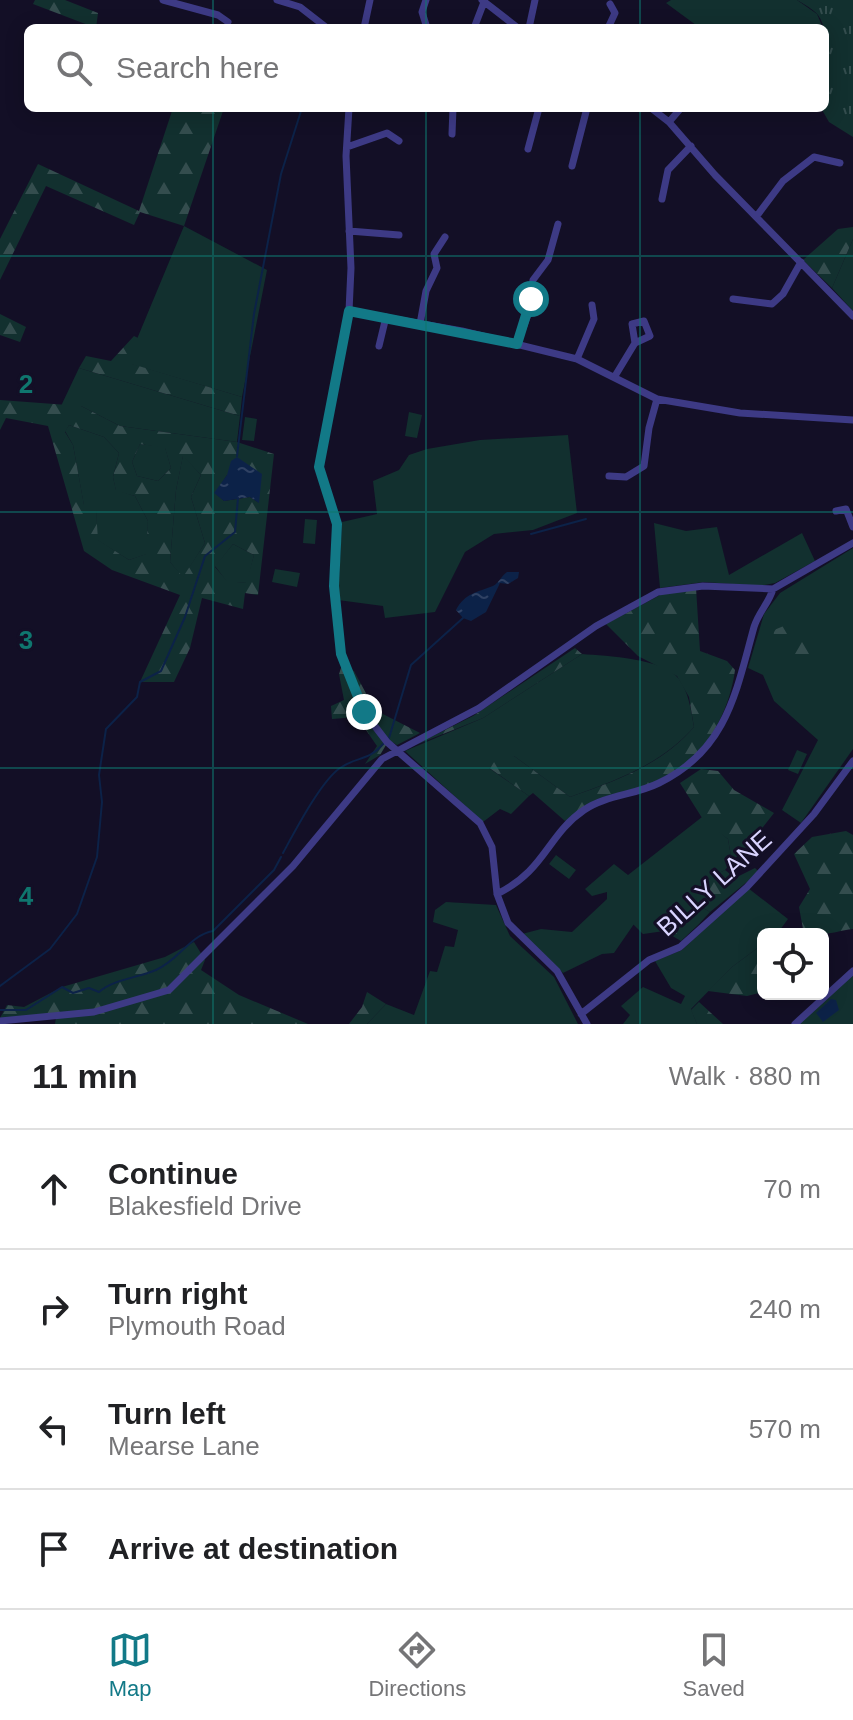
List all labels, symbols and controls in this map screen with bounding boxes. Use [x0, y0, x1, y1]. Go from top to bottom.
search box [24, 24, 829, 112]
icon: search [52, 46, 96, 90]
text: Search here [116, 51, 279, 84]
route start [513, 281, 549, 317]
text: 2 [19, 369, 33, 399]
text: 3 [19, 625, 33, 655]
route end [346, 694, 382, 730]
street label: BILLY LANE [651, 824, 777, 942]
text: 4 [19, 881, 34, 911]
map controls [757, 928, 829, 1000]
button: locate [757, 928, 829, 1000]
text: 11 min [32, 1057, 138, 1095]
text: Walk · 880 m [669, 1061, 821, 1091]
text: Continue [108, 1157, 238, 1190]
icon: ahead [32, 1167, 76, 1211]
text: 70 m [763, 1174, 821, 1204]
text: Blakesfield Drive [108, 1191, 302, 1221]
text: Turn right [108, 1277, 247, 1310]
icon: right [32, 1287, 76, 1331]
text: 240 m [749, 1294, 821, 1324]
text: Plymouth Road [108, 1311, 286, 1341]
text: Turn left [108, 1397, 226, 1430]
icon: left [32, 1407, 76, 1451]
text: 570 m [749, 1414, 821, 1444]
text: Mearse Lane [108, 1431, 260, 1461]
icon: arrive [32, 1527, 76, 1571]
text: Arrive at destination [108, 1532, 398, 1565]
tab: Map [108, 1628, 152, 1702]
tab: Directions [368, 1628, 466, 1702]
tab: Saved [682, 1628, 745, 1702]

